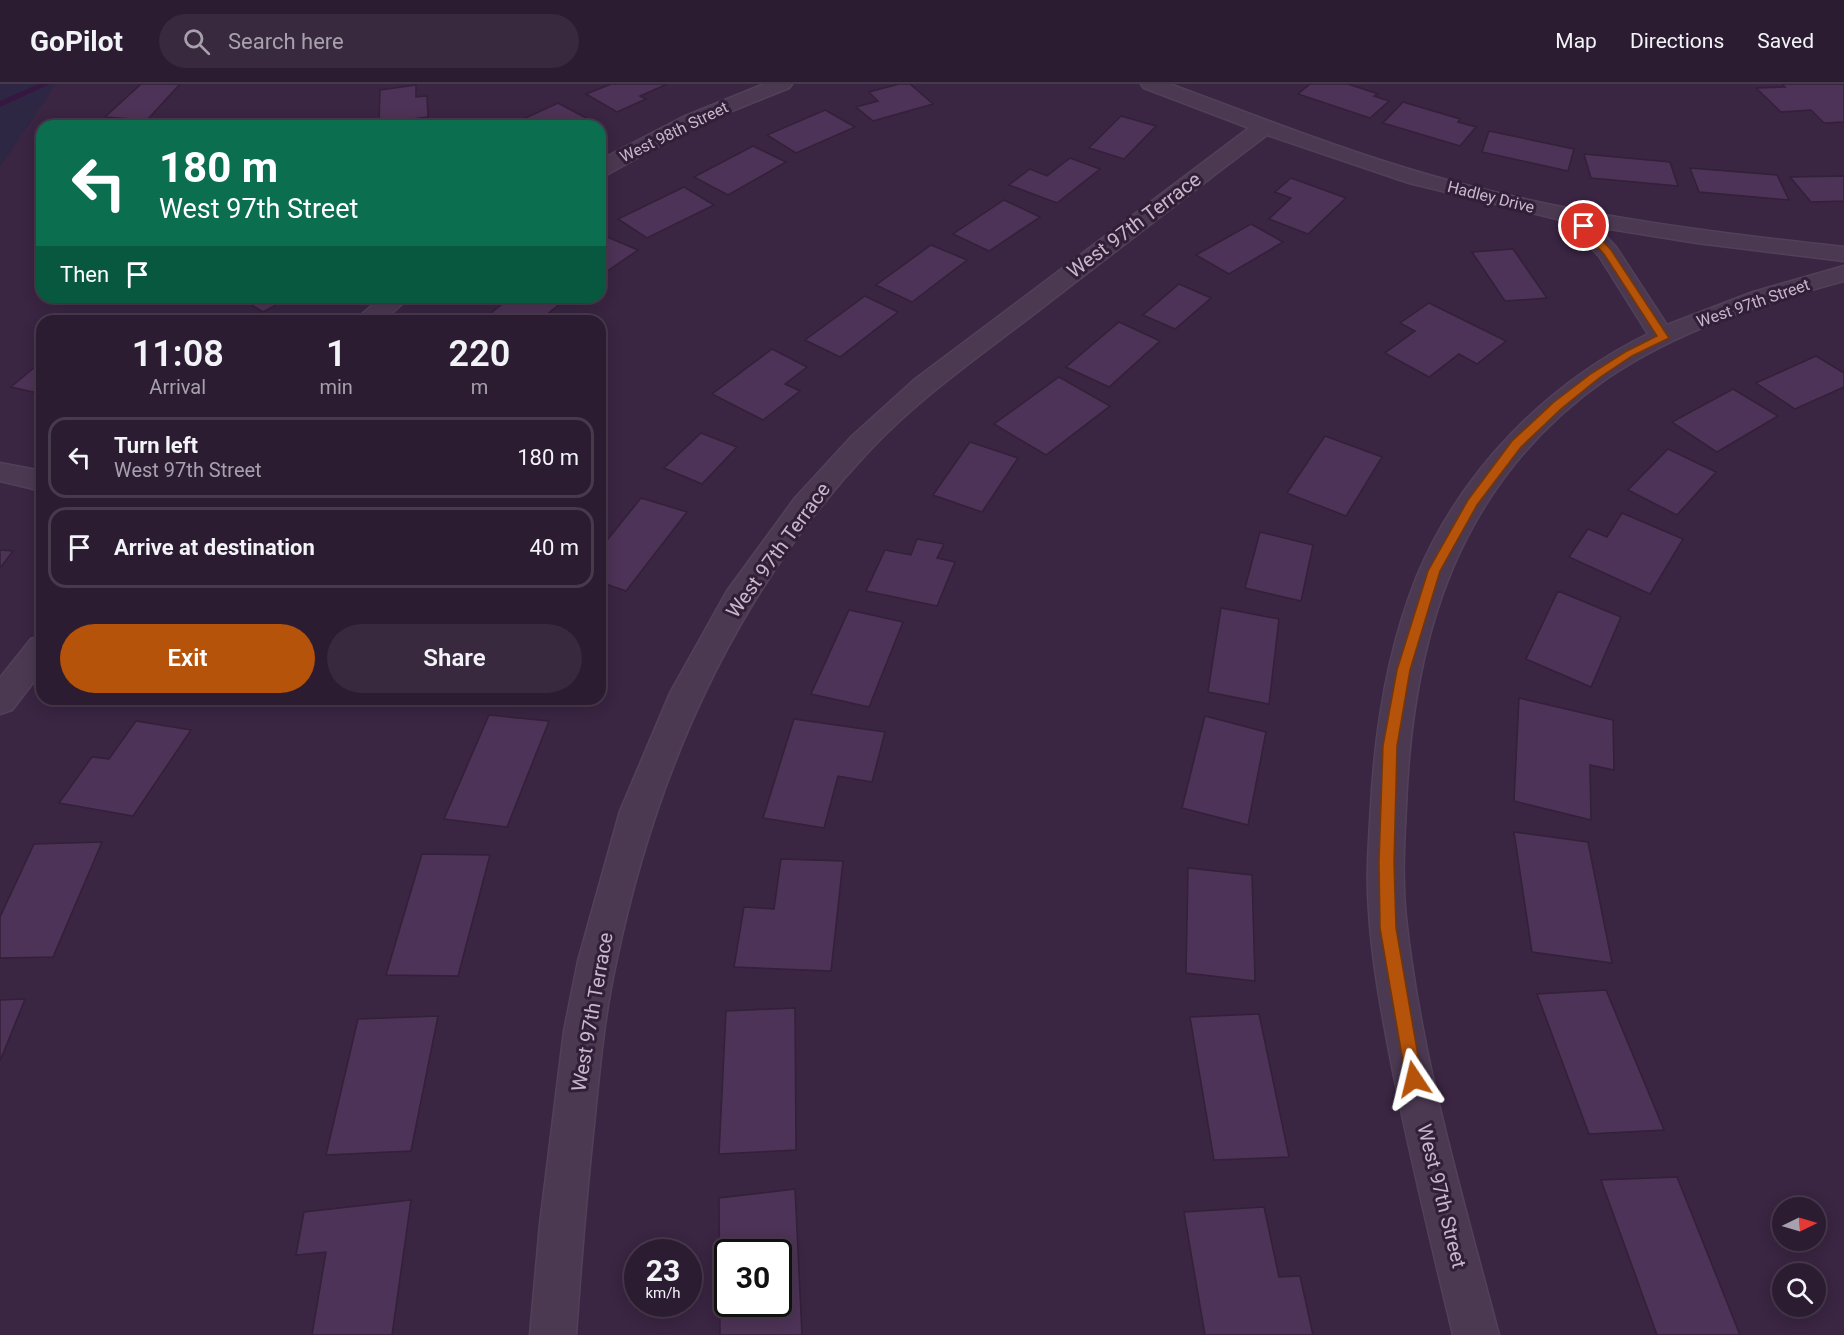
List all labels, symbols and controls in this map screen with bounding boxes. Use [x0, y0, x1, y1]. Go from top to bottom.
search box [159, 14, 579, 68]
text: GoPilot [30, 25, 123, 58]
icon: search [180, 25, 213, 58]
text: Search here [228, 29, 344, 54]
text: Map [1555, 29, 1597, 53]
text: Directions [1630, 29, 1724, 53]
text: Saved [1757, 29, 1814, 53]
street label: West 98th Street [617, 98, 731, 166]
text: 180 m [159, 143, 278, 192]
icon: left [60, 144, 138, 222]
street label: West 97th Terrace [1062, 167, 1206, 283]
street label: Hadley Drive [1446, 177, 1536, 217]
text: West 97th Street [159, 193, 358, 225]
pin [1558, 200, 1609, 251]
icon: arrive [1567, 209, 1600, 242]
icon: arrive [121, 258, 154, 291]
text: Then [60, 262, 109, 287]
street label: West 97th Street [1694, 275, 1812, 331]
text: 11:08 [132, 333, 224, 375]
text: 1 [326, 333, 346, 375]
text: 220 [449, 333, 510, 375]
text: Arrival [149, 375, 206, 399]
text: min [319, 375, 353, 399]
text: m [471, 375, 488, 399]
text: Turn left [114, 433, 198, 458]
icon: left [63, 441, 96, 474]
text: 180 m [517, 445, 579, 470]
text: West 97th Street [114, 458, 262, 482]
street label: West 97th Terrace [721, 478, 835, 622]
icon: arrive [63, 531, 96, 564]
text: Arrive at destination [114, 535, 315, 560]
text: 40 m [530, 535, 579, 560]
button: Exit [60, 624, 315, 693]
button: Share [327, 624, 582, 693]
street label: West 97th Terrace [566, 931, 618, 1093]
position arrow [1382, 1047, 1446, 1111]
street label: West 97th Street [1412, 1121, 1472, 1271]
north arrow [1772, 1197, 1826, 1251]
map controls [1772, 1197, 1826, 1317]
speed limit sign: 30 [714, 1239, 792, 1317]
text: 23 [646, 1253, 680, 1288]
button: search [1772, 1263, 1826, 1317]
text: km/h [645, 1284, 681, 1302]

